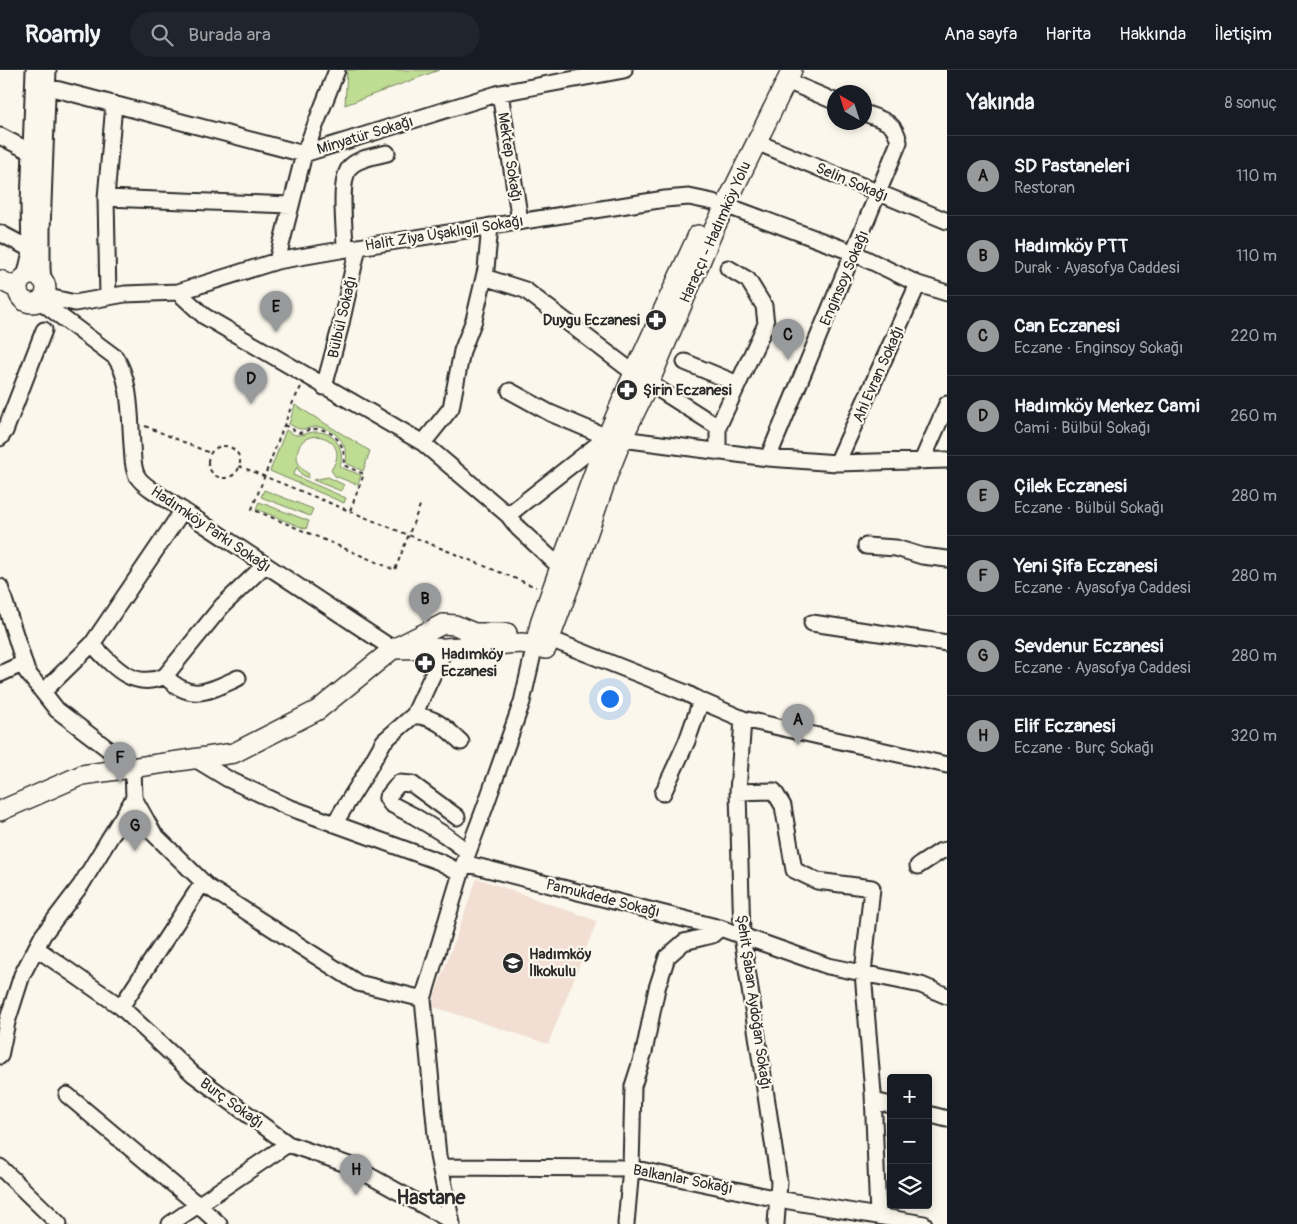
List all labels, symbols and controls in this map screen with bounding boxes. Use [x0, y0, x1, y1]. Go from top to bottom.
search box [130, 12, 480, 57]
text: Roamly [25, 20, 100, 49]
icon: search [148, 21, 176, 49]
text: Burada ara [188, 23, 271, 47]
text: Ana sayfa [944, 23, 1017, 46]
text: Harita [1045, 23, 1091, 46]
text: Hakkında [1119, 23, 1186, 46]
text: İletişim [1214, 23, 1272, 46]
north arrow [827, 85, 872, 130]
text: Yakında [967, 89, 1034, 116]
text: 8 sonuç [1224, 93, 1277, 113]
street label: Mektep Sokağı [493, 111, 526, 203]
street label: Minyatür Sokağı [315, 112, 416, 159]
text: SD Pastaneleri [1014, 154, 1129, 178]
street label: Haraççı - Hadımköy Yolu [676, 158, 755, 306]
street label: Selin Sokağı [813, 159, 891, 206]
text: A [978, 166, 988, 186]
text: 110 m [1236, 166, 1277, 186]
text: Restoran [1014, 178, 1075, 198]
street label: Halit Ziya Uşaklıgil Sokağı [363, 212, 525, 255]
street label: Enginsoy Sokağı [816, 228, 873, 329]
text: Hadımköy PTT [1014, 234, 1128, 258]
text: B [978, 246, 988, 266]
text: 110 m [1236, 246, 1277, 266]
text: Durak · Ayasofya Caddesi [1014, 258, 1180, 278]
street label: Bülbül Sokağı [324, 274, 361, 360]
pin: E [260, 291, 292, 332]
pharmacy icon: Duygu Eczanesi [644, 308, 668, 332]
place label: Duygu Eczanesi [543, 311, 641, 330]
text: Can Eczanesi [1014, 314, 1120, 338]
pin: C [772, 319, 804, 360]
street label: Ahi Evran Sokağı [849, 323, 908, 425]
text: C [978, 326, 988, 346]
text: 220 m [1231, 326, 1277, 346]
text: Eczane · Enginsoy Sokağı [1014, 338, 1183, 358]
pin: D [235, 363, 267, 404]
pharmacy icon: Şirin Eczanesi [615, 378, 639, 402]
place label: Şirin Eczanesi [643, 381, 732, 400]
text: Hadımköy Merkez Cami [1014, 394, 1200, 418]
text: D [978, 406, 988, 426]
text: 260 m [1230, 406, 1277, 426]
text: Cami · Bülbül Sokağı [1014, 418, 1151, 438]
text: Çilek Eczanesi [1014, 474, 1127, 498]
street label: Hadımköy Parkı Sokağı [147, 482, 274, 577]
text: E [979, 486, 987, 506]
text: 280 m [1231, 486, 1277, 506]
text: Eczane · Bülbül Sokağı [1014, 498, 1164, 518]
text: Yeni Şifa Eczanesi [1014, 554, 1157, 578]
text: F [978, 566, 988, 586]
text: 280 m [1231, 566, 1277, 586]
text: Eczane · Ayasofya Caddesi [1014, 578, 1191, 598]
pin: B [409, 583, 441, 624]
text: Sevdenur Eczanesi [1014, 634, 1163, 658]
place label: Hadımköy Eczanesi [441, 645, 504, 681]
text: G [978, 646, 988, 666]
text: 280 m [1231, 646, 1277, 666]
pharmacy icon: Hadımköy Eczanesi [413, 651, 437, 675]
text: Eczane · Ayasofya Caddesi [1014, 658, 1191, 678]
your location [597, 686, 623, 712]
pin: A [782, 704, 814, 745]
text: Elif Eczanesi [1014, 714, 1115, 738]
text: H [978, 726, 988, 746]
text: 320 m [1231, 726, 1277, 746]
text: Eczane · Burç Sokağı [1014, 738, 1154, 758]
pin: F [104, 742, 136, 783]
pin: G [119, 810, 151, 851]
street label: Pamukdede Sokağı [544, 875, 662, 922]
street label: Şehit Şaban Aydoğan Sokağı [732, 913, 775, 1091]
place label: Hadımköy İlkokulu [529, 945, 592, 981]
school or university icon: Hadımköy İlkokulu [501, 951, 525, 975]
street label: Burç Sokağı [196, 1074, 267, 1133]
map controls [887, 1074, 932, 1209]
button: + [887, 1074, 932, 1119]
button: − [887, 1119, 932, 1164]
pin: H [340, 1154, 372, 1195]
street label: Balkanlar Sokağı [631, 1160, 734, 1198]
button: layers [887, 1164, 932, 1209]
district label: Hastane [397, 1185, 467, 1210]

